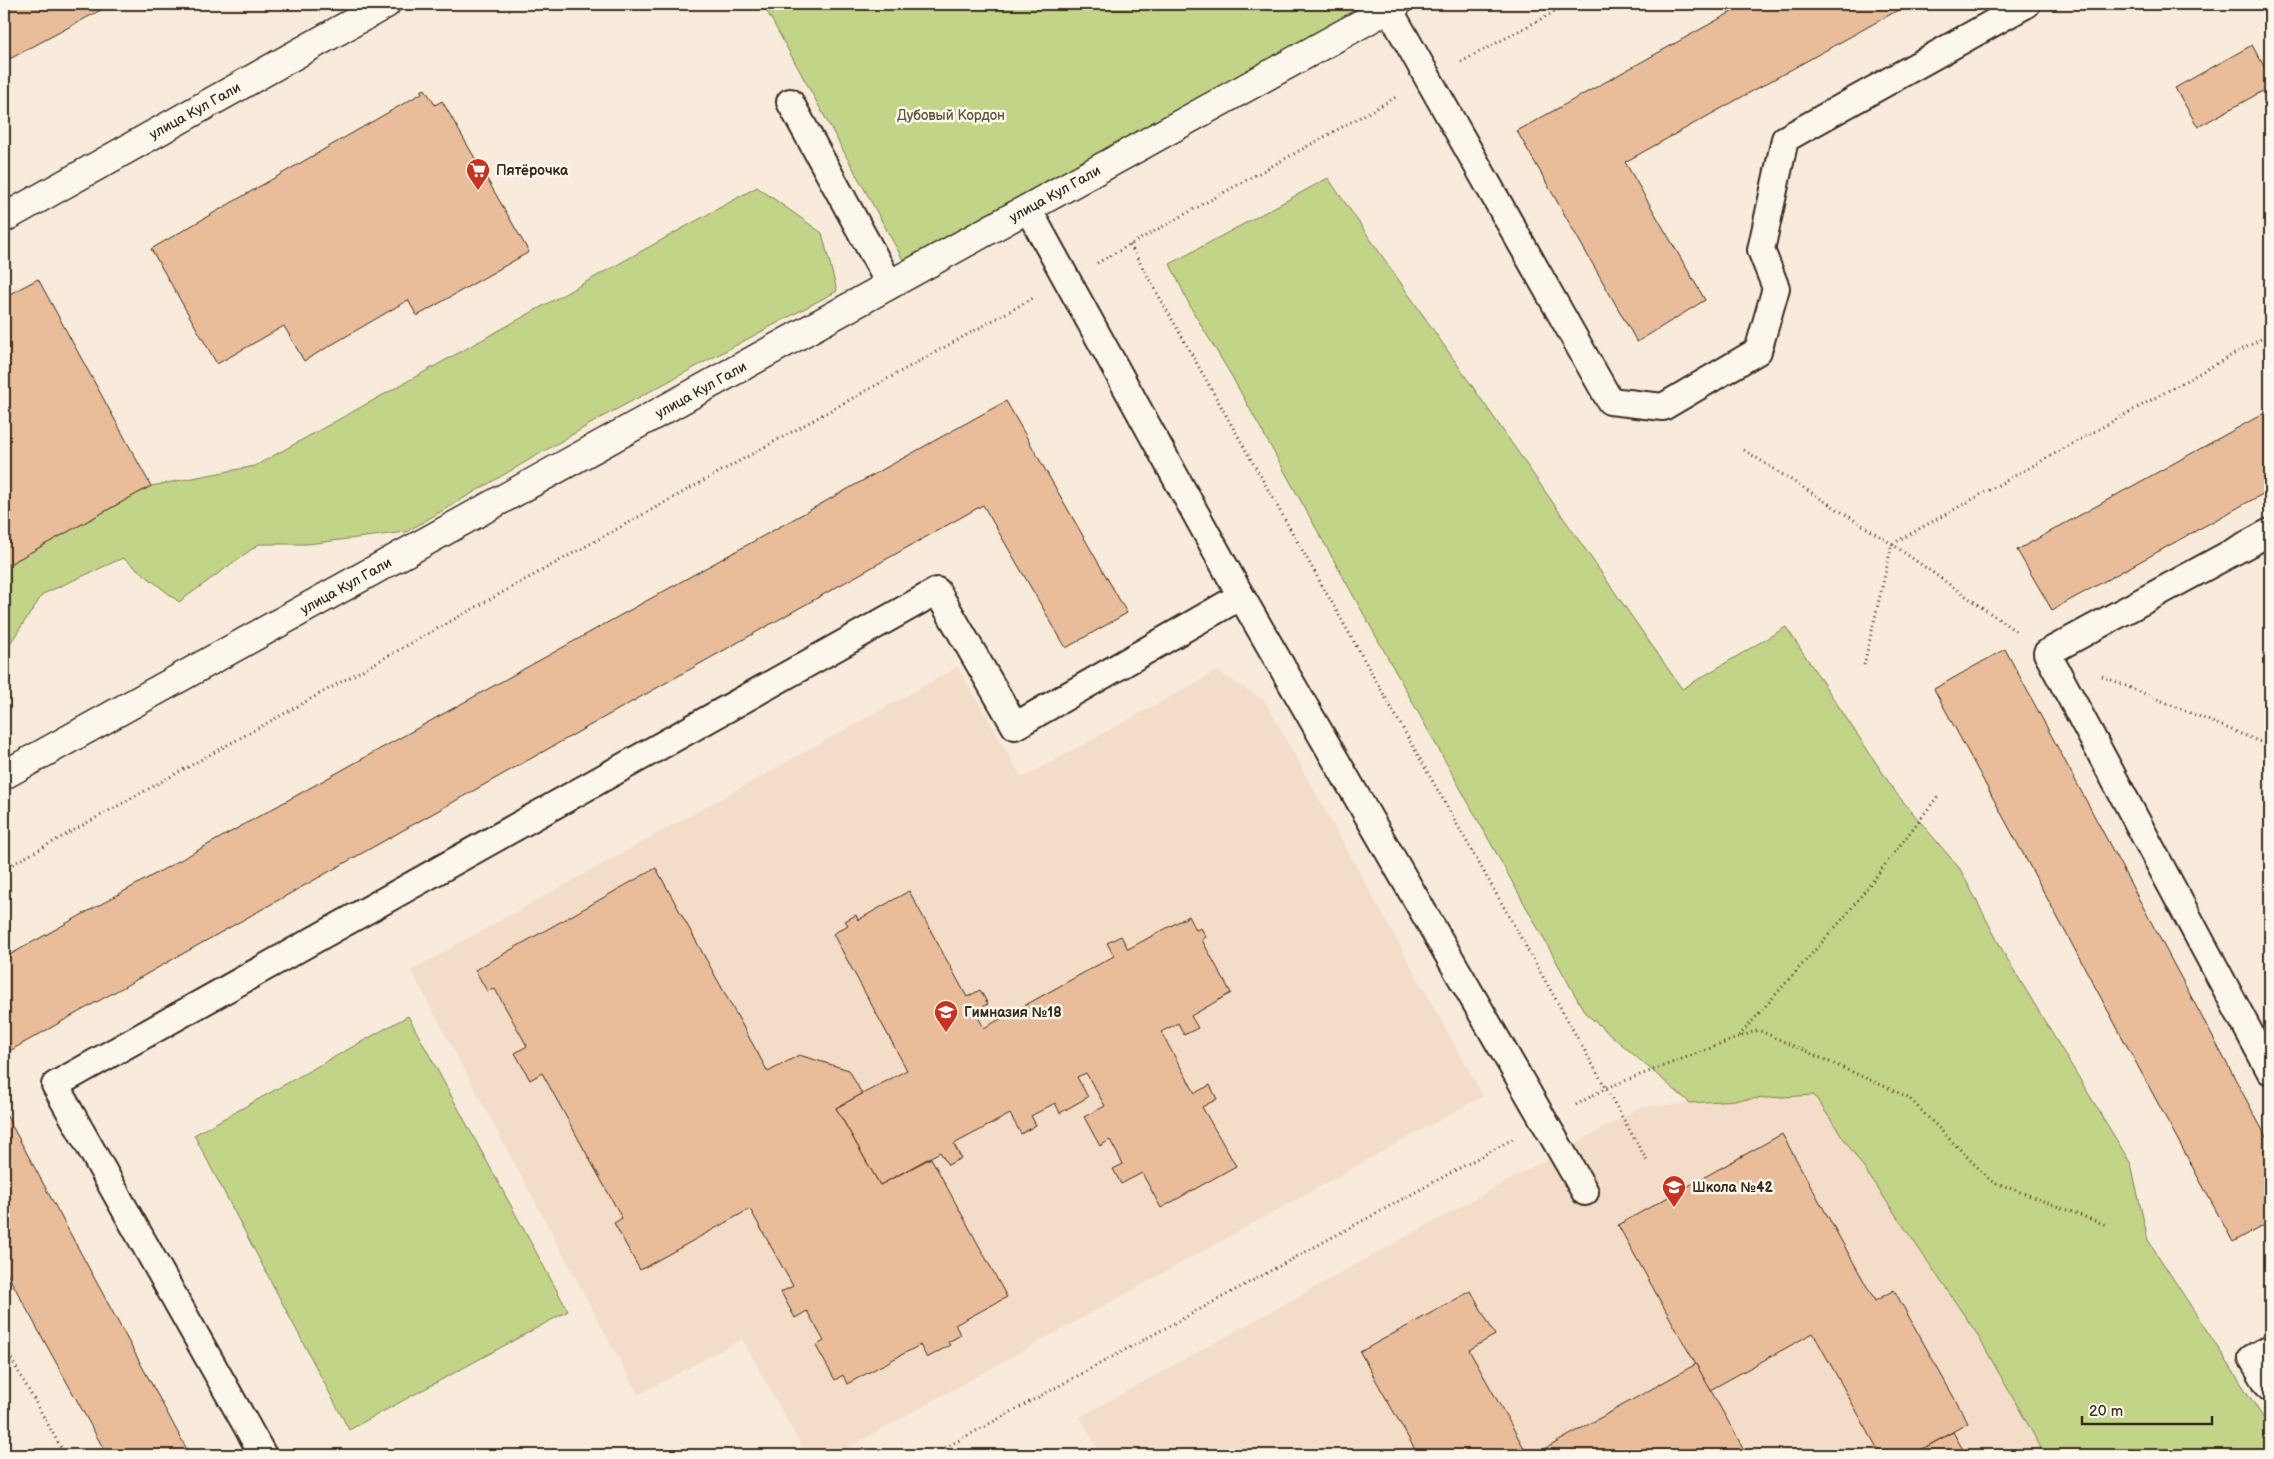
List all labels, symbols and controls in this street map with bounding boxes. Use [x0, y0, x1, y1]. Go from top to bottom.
street label: улица Кул Гали [146, 79, 244, 143]
park label: Дубовый Кордон [897, 107, 1005, 124]
supermarket icon: Пятёрочка [465, 157, 491, 191]
place label: Пятёрочка [496, 162, 569, 179]
street label: улица Кул Гали [1006, 162, 1104, 226]
street label: улица Кул Гали [652, 358, 750, 422]
street label: улица Кул Гали [297, 554, 395, 618]
school or university icon: Гимназия №18 [933, 999, 959, 1033]
place label: Гимназия №18 [964, 1004, 1062, 1021]
school or university icon: Школа №42 [1661, 1174, 1687, 1208]
place label: Школа №42 [1692, 1179, 1773, 1196]
scale bar [2082, 1394, 2212, 1426]
text: 20 m [2089, 1402, 2123, 1421]

